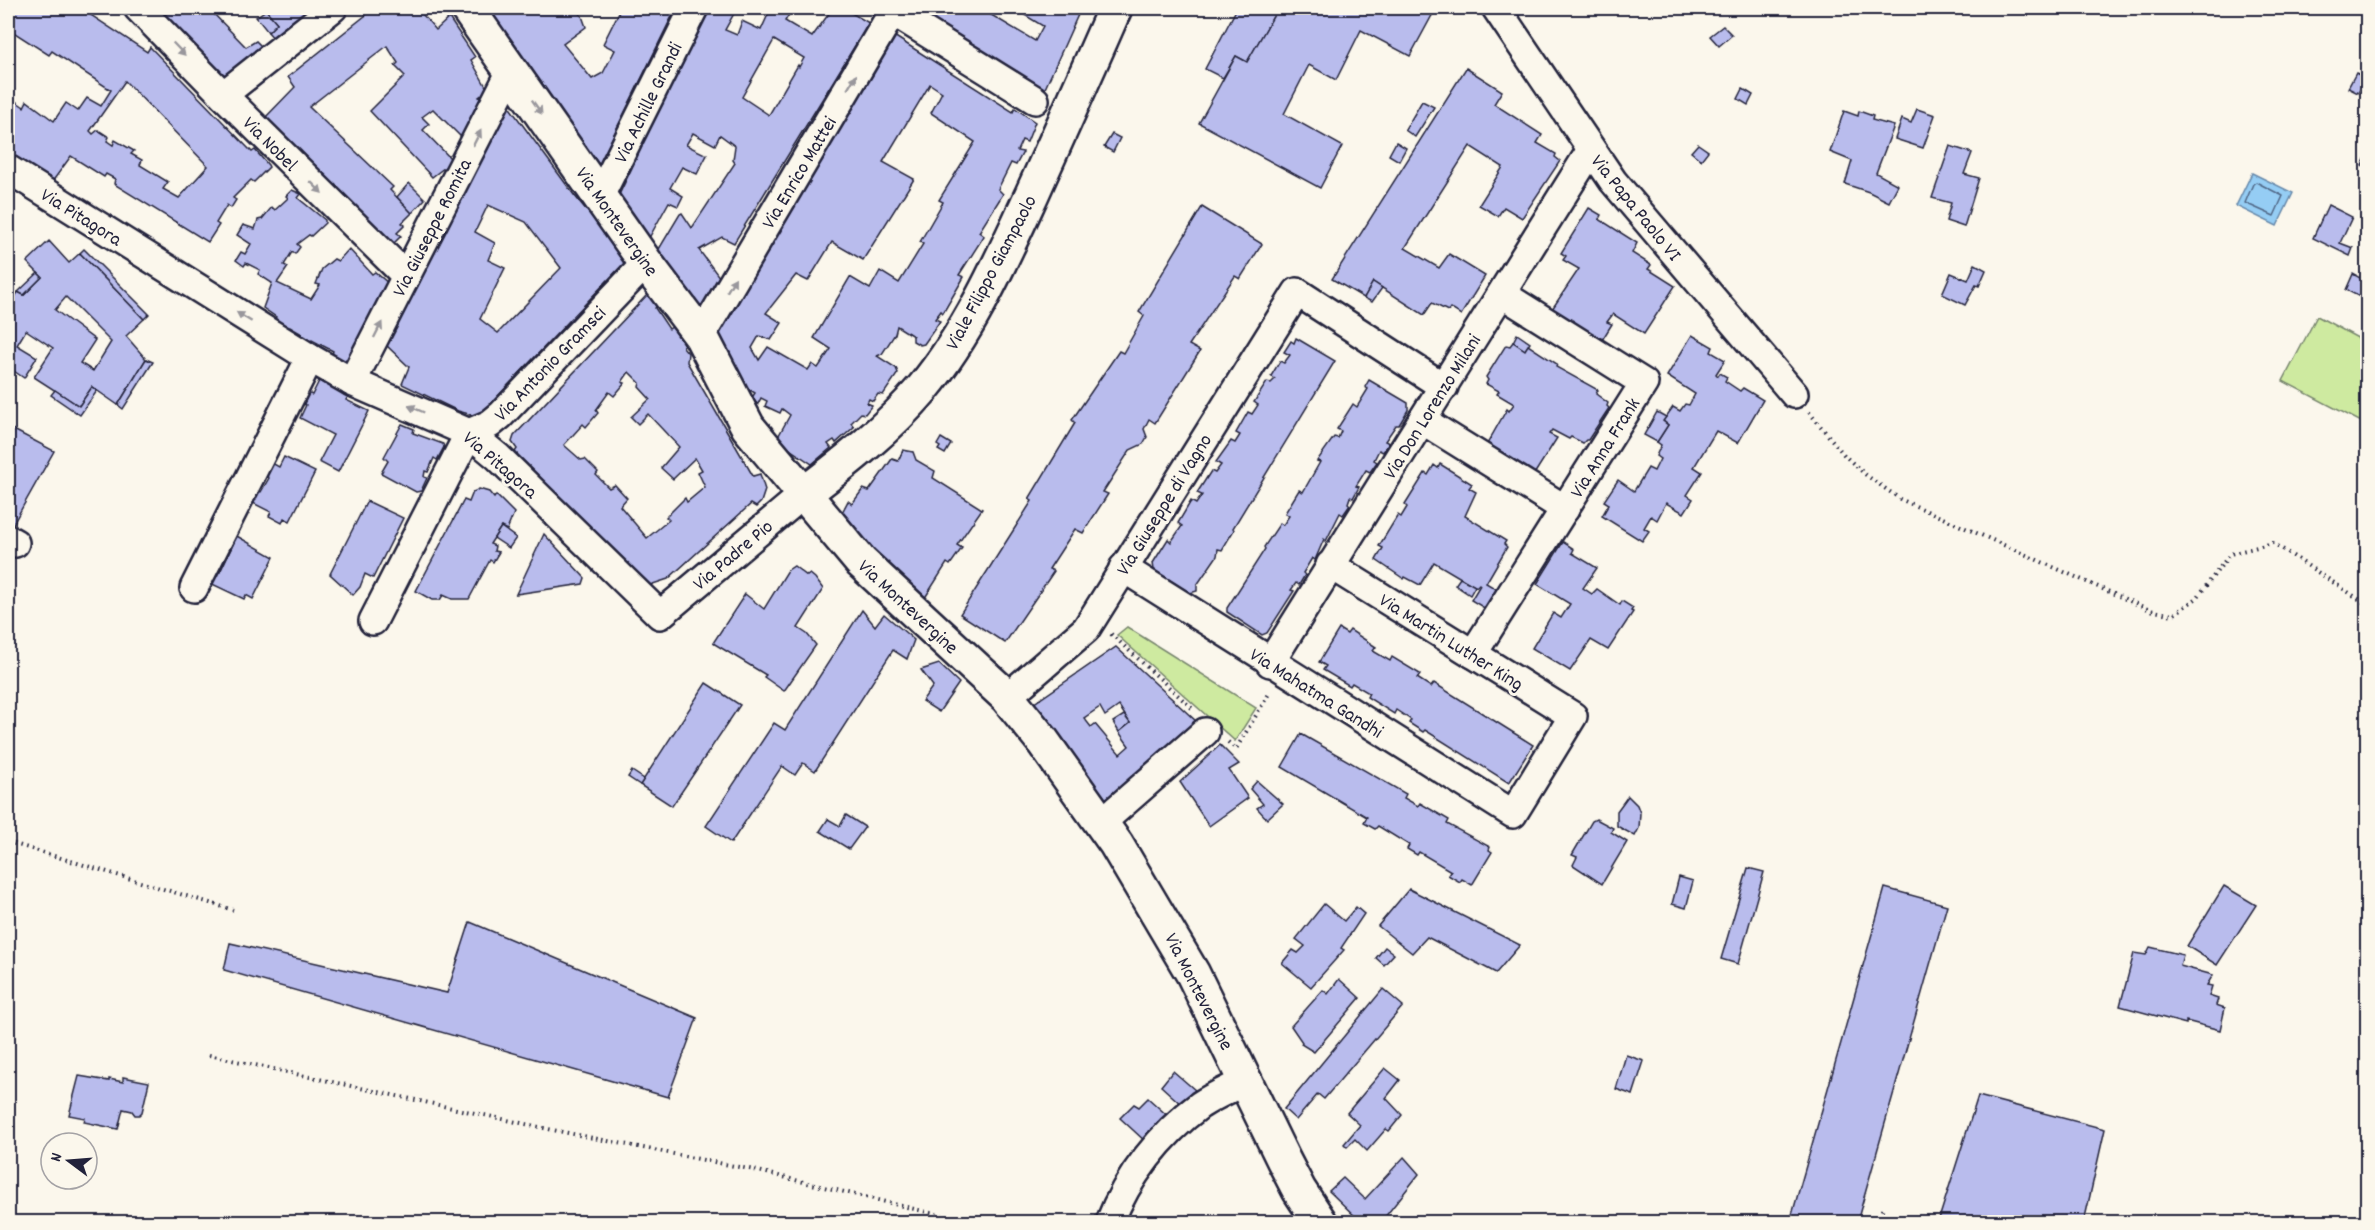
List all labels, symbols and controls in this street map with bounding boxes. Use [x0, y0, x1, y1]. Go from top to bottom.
street label: Via Achille Grandi [608, 38, 691, 168]
one-way arrow [171, 42, 185, 56]
one-way arrow [846, 73, 856, 90]
one-way arrow [531, 99, 542, 115]
street label: Via Nobel [235, 111, 303, 179]
street label: Via Enrico Mattei [756, 112, 845, 235]
one-way arrow [472, 129, 482, 146]
street label: Via Papa Paolo VI [1583, 149, 1687, 268]
street label: Via Giuseppe Romita [387, 154, 481, 302]
street label: Via Montevergine [567, 162, 664, 283]
one-way arrow [309, 180, 323, 194]
street label: Via Pitagora [34, 183, 127, 255]
street label: Viale Filippo Giampaolo [940, 191, 1045, 356]
one-way arrow [725, 277, 736, 293]
street label: Via Antonio Gramsci [489, 301, 614, 429]
one-way arrow [236, 312, 252, 323]
one-way arrow [373, 322, 383, 339]
street label: Via Don Lorenzo Milani [1378, 329, 1490, 486]
street label: Via Anna Frank [1565, 393, 1649, 504]
one-way arrow [406, 404, 424, 414]
street label: Via Pitagora [455, 426, 543, 507]
street label: Via Giuseppe di Vagno [1111, 429, 1220, 582]
street label: Via Padre Pio [688, 514, 780, 598]
street label: Via Montevergine [850, 554, 964, 662]
street label: Via Martin Luther King [1373, 588, 1528, 699]
street label: Via Mahatma Gandhi [1243, 642, 1388, 747]
street label: Via Montevergine [1156, 929, 1239, 1056]
north arrow [39, 1131, 99, 1191]
text: N [45, 1150, 69, 1165]

